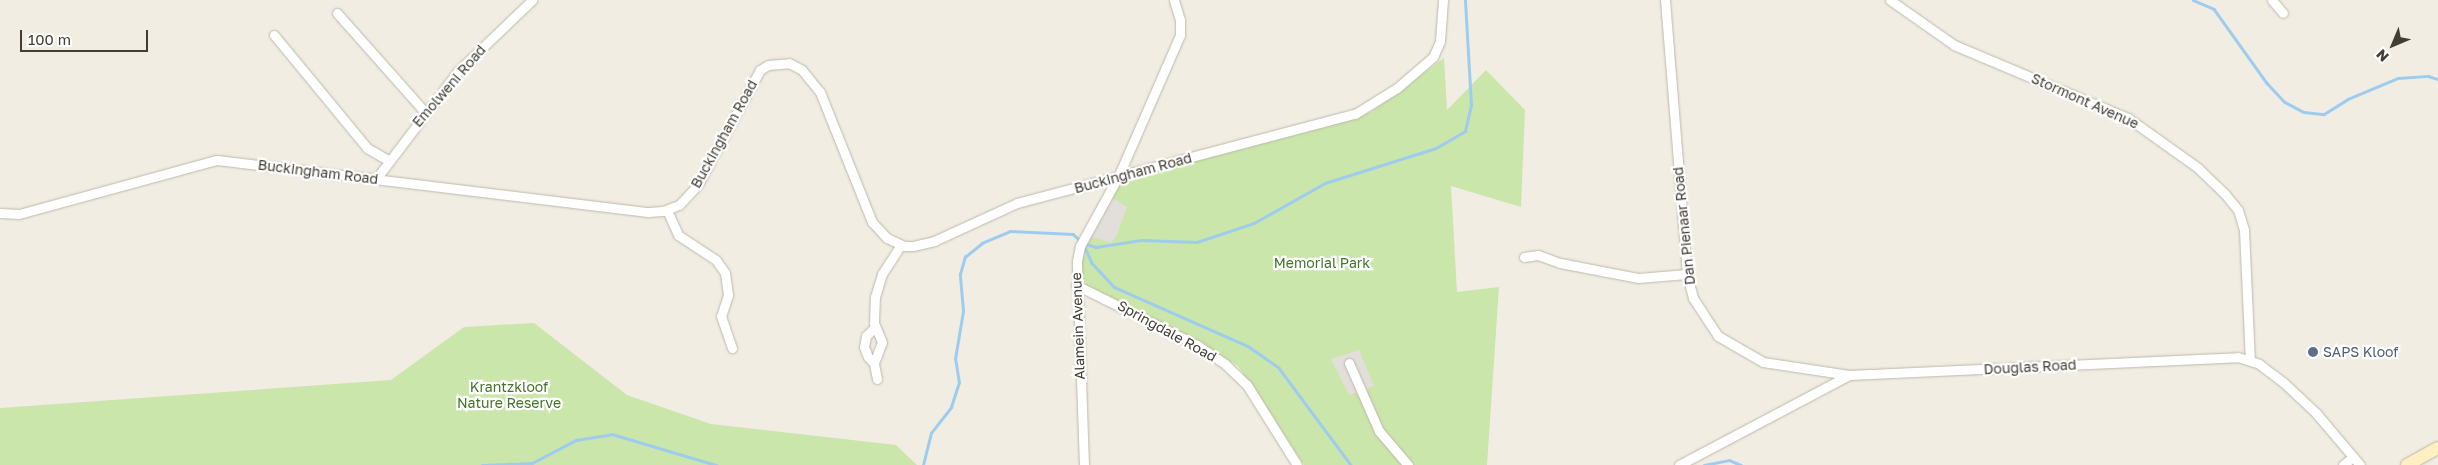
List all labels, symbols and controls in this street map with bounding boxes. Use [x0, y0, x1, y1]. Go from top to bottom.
scale bar [22, 20, 150, 52]
north arrow [2368, 20, 2418, 70]
text: 100 m [28, 30, 71, 48]
street label: Emolweni Road [409, 42, 489, 130]
text: N [2372, 46, 2392, 66]
street label: Stormont Avenue [2029, 70, 2141, 132]
street label: Buckingham Road [687, 77, 761, 191]
street label: Buckingham Road [1072, 149, 1194, 197]
street label: Buckingham Road [257, 156, 379, 188]
street label: Dan Pienaar Road [1669, 166, 1699, 286]
park label: Memorial Park [1274, 255, 1370, 271]
street label: Alamein Avenue [1068, 272, 1088, 380]
street label: Springdale Road [1114, 297, 1220, 365]
place label: SAPS Kloof [2323, 344, 2398, 360]
marker: SAPS Kloof [2307, 346, 2319, 358]
street label: Douglas Road [1983, 356, 2077, 378]
park label: Krantzkloof Nature Reserve [457, 379, 561, 412]

